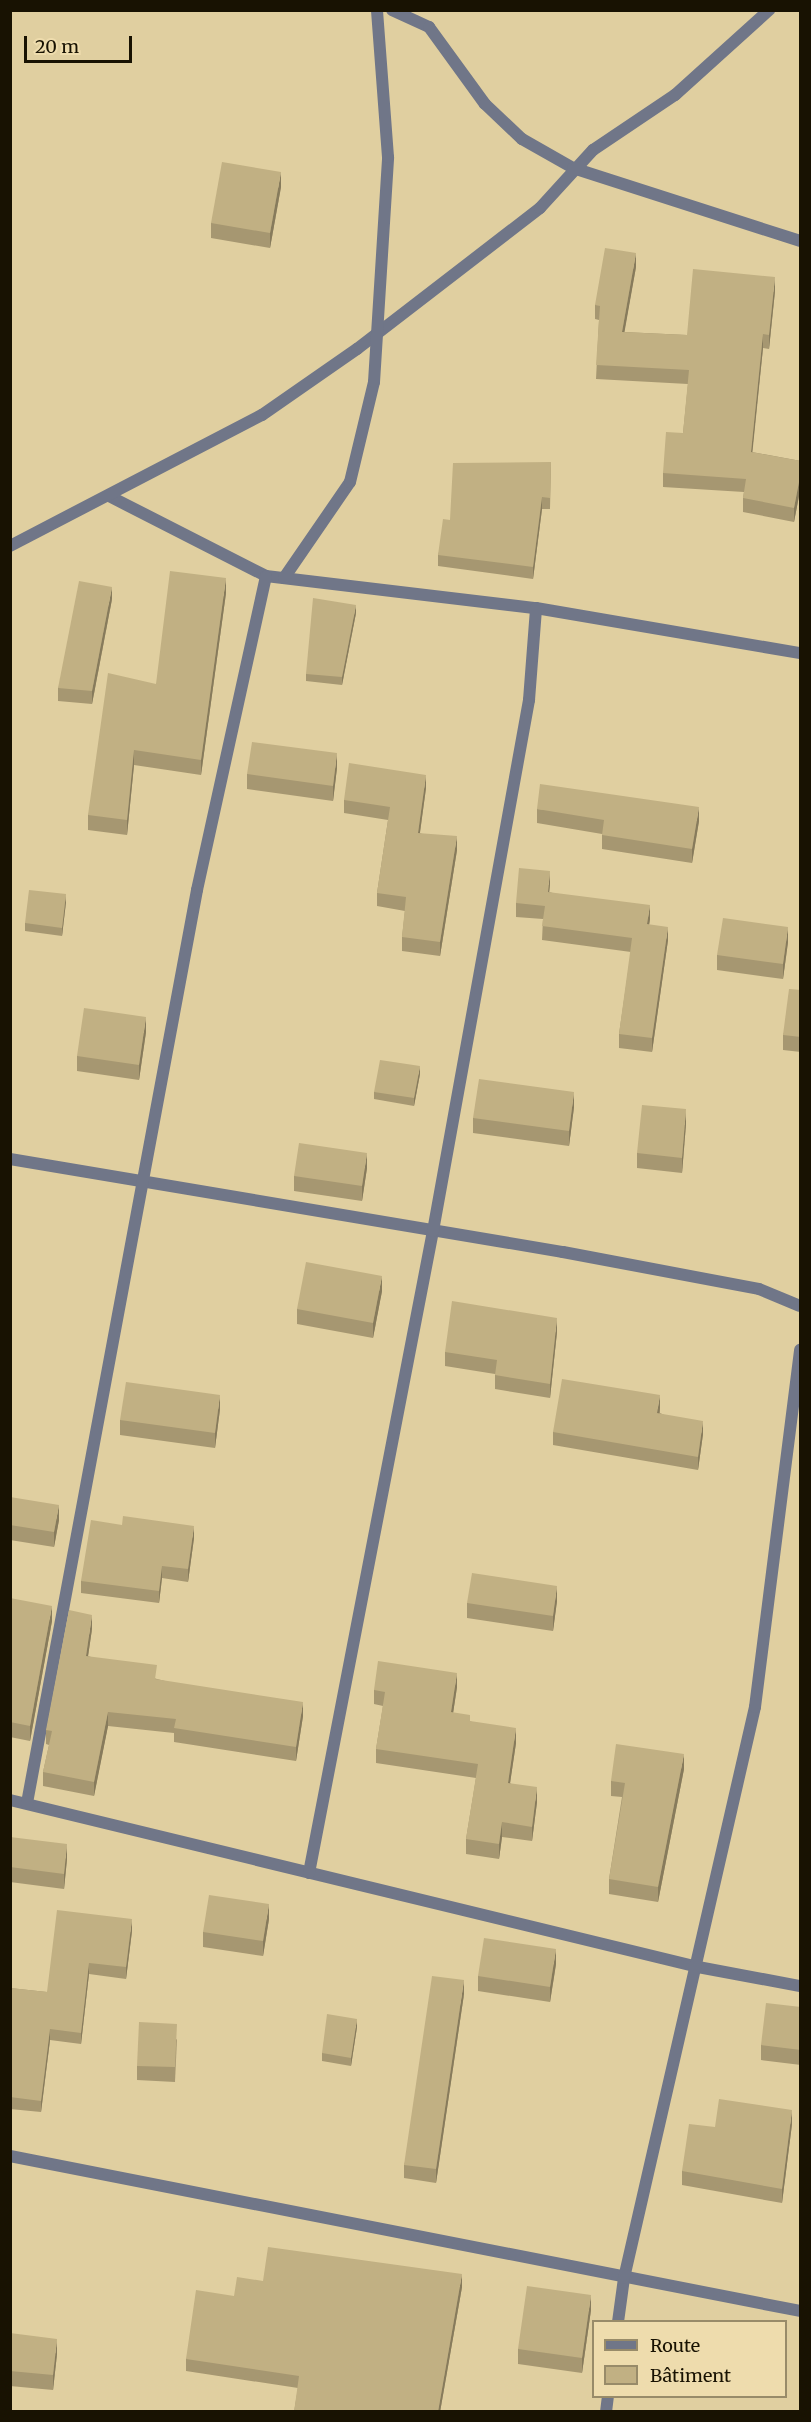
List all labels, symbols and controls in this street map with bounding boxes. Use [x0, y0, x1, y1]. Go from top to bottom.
scale bar [27, 24, 135, 62]
text: 20 m [35, 35, 79, 58]
legend [592, 2320, 787, 2398]
text: Route [650, 2334, 700, 2357]
text: Bâtiment [650, 2364, 731, 2387]

